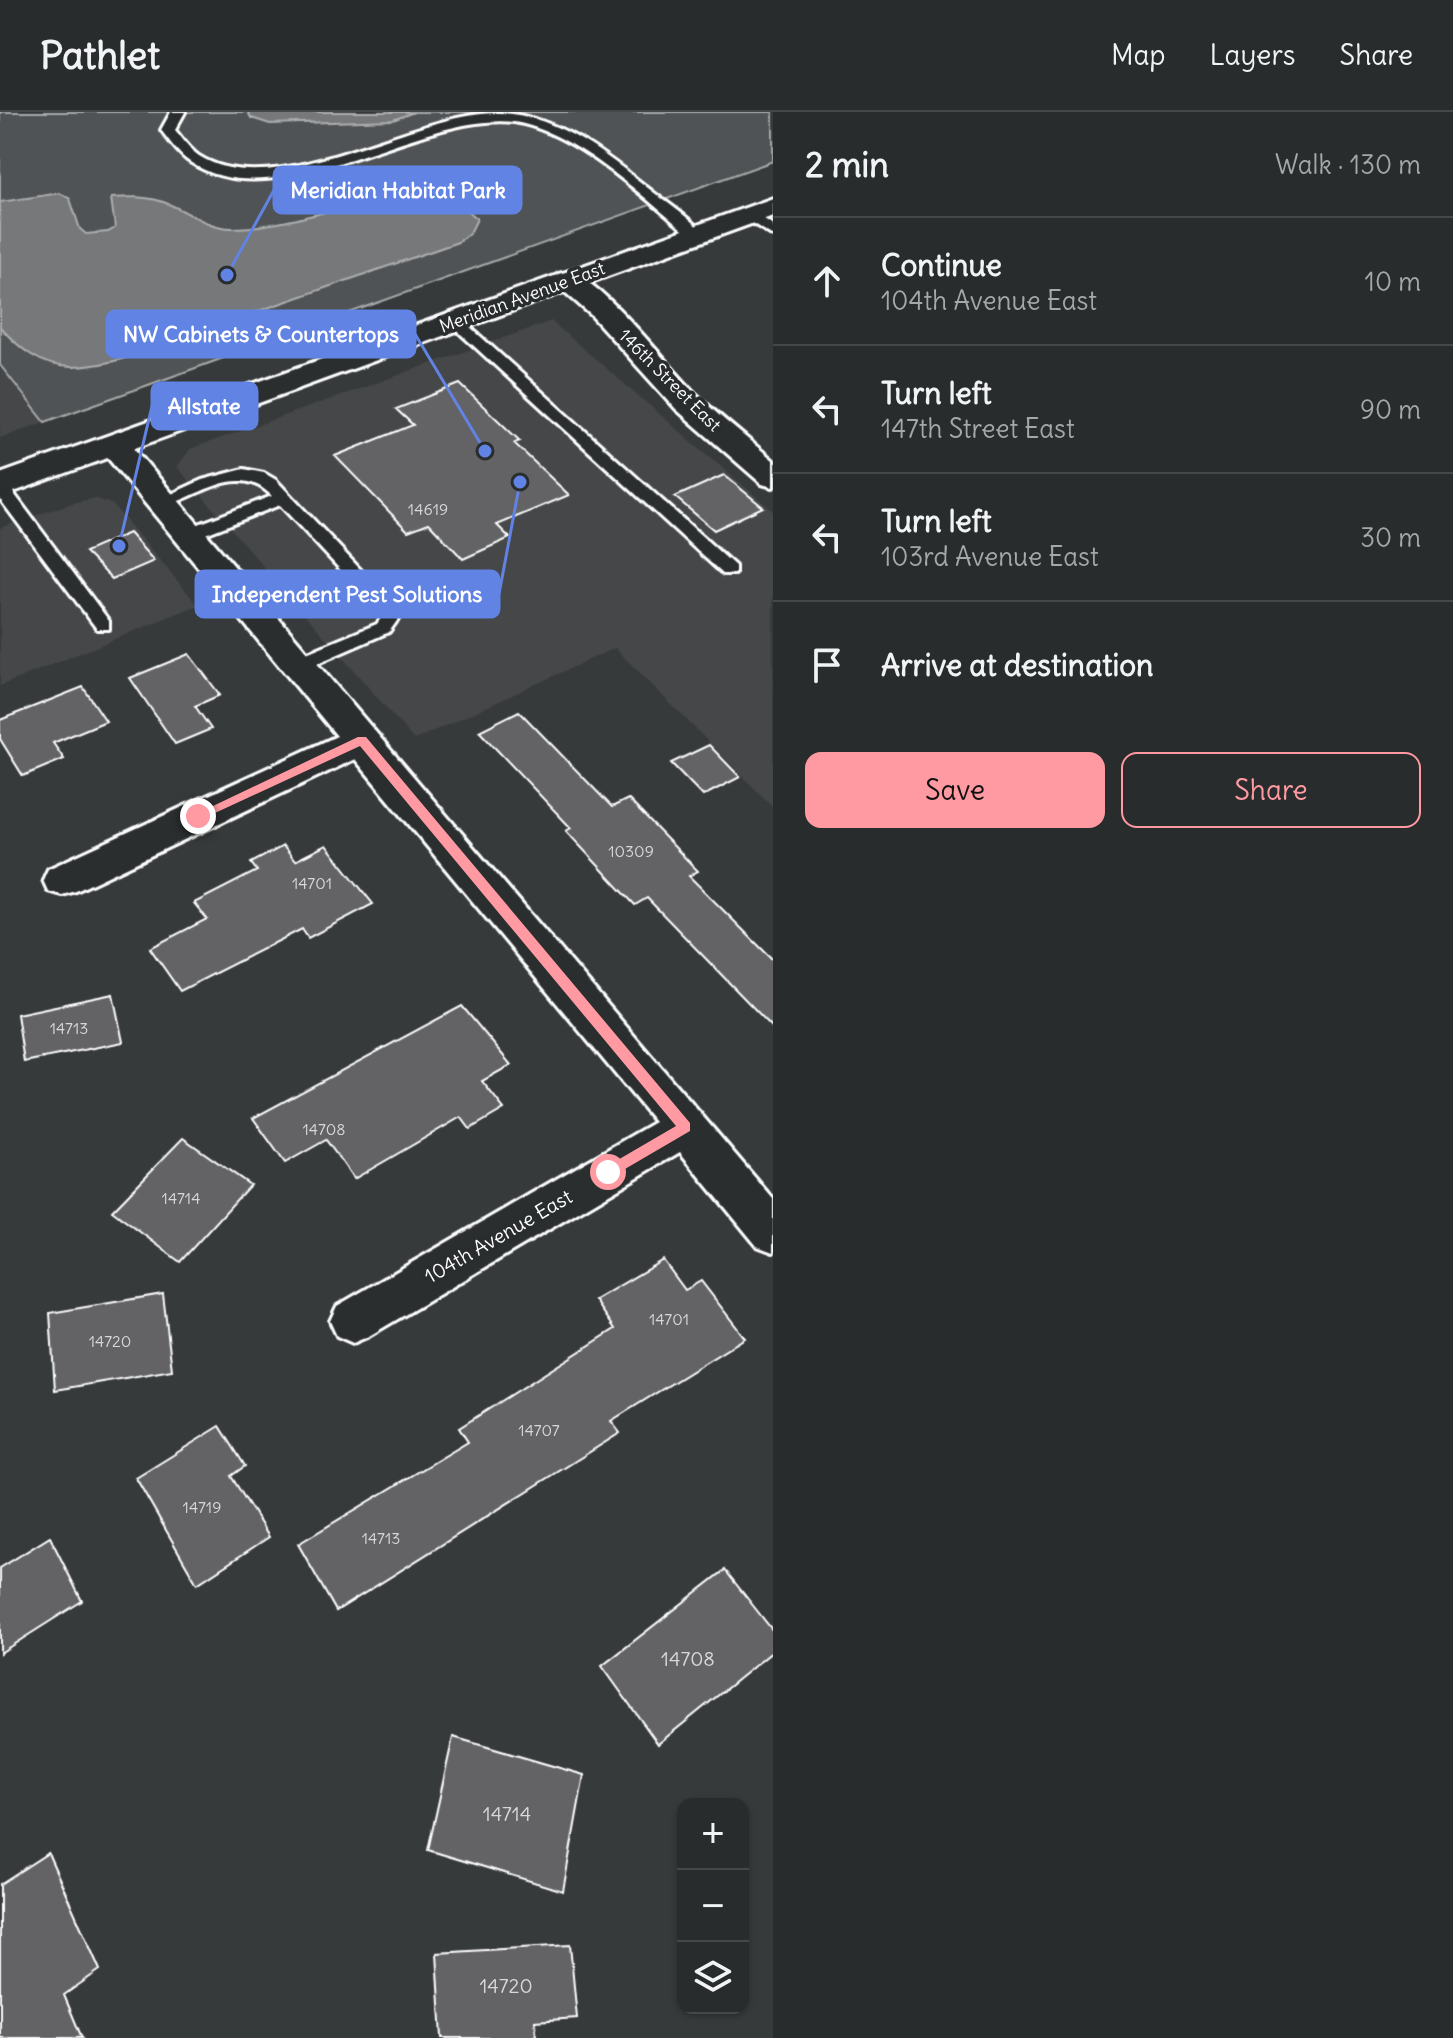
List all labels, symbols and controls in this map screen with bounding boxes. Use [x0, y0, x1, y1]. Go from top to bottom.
text: Pathlet [40, 32, 160, 79]
text: Map [1111, 37, 1166, 73]
text: Layers [1210, 37, 1296, 73]
text: Share [1340, 37, 1413, 73]
text: 2 min [805, 143, 889, 186]
text: Walk · 130 m [1275, 148, 1421, 181]
callout: Meridian Habitat Park [274, 167, 521, 213]
text: Meridian Habitat Park [290, 176, 506, 204]
text: Continue [881, 246, 1002, 284]
street label: Meridian Avenue East [436, 256, 608, 338]
icon: ahead [805, 259, 849, 303]
text: 10 m [1365, 265, 1421, 298]
text: 104th Avenue East [881, 284, 1097, 317]
callout: NW Cabinets & Countertops [107, 311, 415, 357]
text: NW Cabinets & Countertops [123, 320, 399, 348]
street label: 146th Street East [614, 324, 726, 436]
text: Turn left [881, 374, 992, 412]
callout: Allstate [152, 383, 257, 429]
icon: left [805, 387, 849, 431]
text: Allstate [168, 392, 241, 420]
text: 90 m [1360, 393, 1421, 426]
text: 147th Street East [881, 412, 1075, 445]
house number: 14619 [408, 499, 448, 519]
text: Turn left [881, 502, 992, 540]
icon: left [805, 515, 849, 559]
text: 30 m [1360, 521, 1421, 554]
text: 103rd Avenue East [881, 540, 1099, 573]
callout: Independent Pest Solutions [196, 571, 499, 617]
text: Independent Pest Solutions [212, 580, 482, 608]
icon: arrive [805, 643, 849, 687]
text: Arrive at destination [881, 646, 1153, 684]
button: Save [805, 752, 1105, 828]
button: Share [1121, 752, 1421, 828]
route end [180, 798, 216, 834]
house number: 10309 [608, 841, 654, 861]
house number: 14701 [292, 873, 332, 893]
house number: 14713 [50, 1018, 88, 1038]
house number: 14708 [302, 1119, 346, 1139]
route start [590, 1154, 626, 1190]
street label: 104th Avenue East [420, 1183, 576, 1288]
house number: 14714 [162, 1188, 200, 1208]
house number: 14701 [649, 1309, 689, 1329]
house number: 14720 [89, 1331, 131, 1351]
house number: 14707 [518, 1420, 560, 1440]
house number: 14719 [183, 1497, 221, 1517]
house number: 14713 [362, 1528, 400, 1548]
house number: 14708 [661, 1646, 715, 1671]
map controls [677, 1798, 749, 2014]
button: + [677, 1798, 749, 1870]
house number: 14714 [483, 1801, 531, 1826]
button: − [677, 1870, 749, 1942]
button: layers [677, 1942, 749, 2014]
house number: 14720 [479, 1973, 533, 1998]

